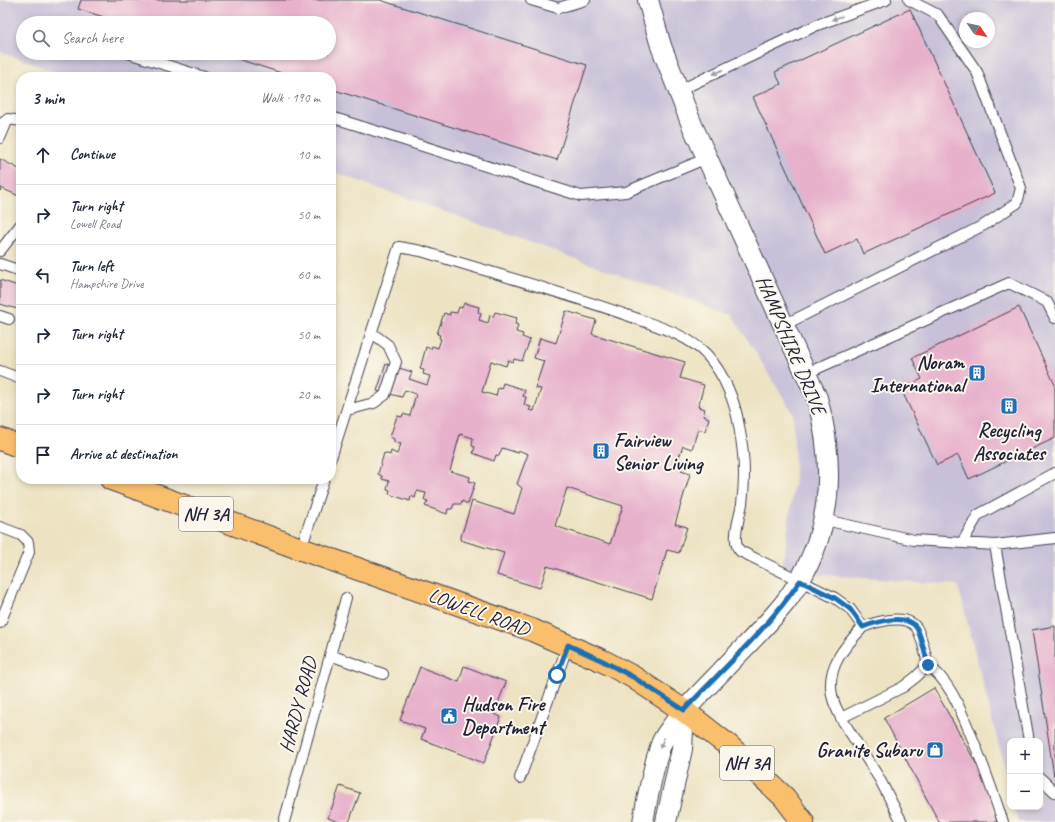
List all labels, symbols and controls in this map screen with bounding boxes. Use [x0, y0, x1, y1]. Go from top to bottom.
north arrow [959, 12, 995, 48]
one-way arrow [830, 15, 842, 21]
search box [16, 16, 336, 60]
icon: search [30, 27, 52, 49]
text: Search here [62, 29, 123, 48]
one-way arrow [713, 69, 724, 75]
text: 3 min [32, 88, 65, 109]
text: Walk · 190 m [261, 90, 320, 106]
icon: ahead [32, 144, 54, 166]
text: Continue [70, 145, 115, 164]
text: 10 m [298, 147, 320, 163]
text: Turn right [70, 197, 123, 216]
icon: right [32, 204, 54, 226]
text: 50 m [298, 207, 320, 223]
text: Lowell Road [70, 216, 121, 232]
text: Turn left [70, 257, 113, 276]
icon: left [32, 264, 54, 286]
text: 60 m [298, 267, 320, 283]
street label: HAMPSHIRE DRIVE [750, 272, 833, 421]
text: Hampshire Drive [70, 276, 143, 292]
icon: right [32, 324, 54, 346]
text: Turn right [70, 325, 123, 344]
text: 50 m [298, 327, 320, 343]
place label: Noram International [870, 350, 968, 398]
building icon: Noram International [967, 363, 987, 383]
icon: right [32, 384, 54, 406]
text: Turn right [70, 385, 123, 404]
text: 20 m [298, 387, 320, 403]
building icon: Recycling Associates [999, 396, 1019, 416]
place label: Recycling Associates [973, 418, 1047, 466]
place label: Fairview Senior Living [614, 428, 704, 476]
building icon: Fairview Senior Living [591, 441, 611, 461]
icon: arrive [32, 444, 54, 466]
text: Arrive at destination [70, 445, 177, 464]
road number: NH 3A [179, 497, 233, 531]
street label: LOWELL ROAD [425, 582, 535, 643]
street label: HARDY ROAD [273, 652, 323, 755]
route end [919, 656, 937, 674]
route start [548, 666, 566, 684]
place label: Hudson Fire Department [462, 692, 547, 740]
public building icon: Hudson Fire Department [439, 706, 459, 726]
one-way arrow [659, 737, 665, 749]
place label: Granite Subaru [816, 738, 924, 763]
map controls [1007, 738, 1043, 810]
button: + [1007, 738, 1043, 774]
shop icon: Granite Subaru [925, 740, 945, 760]
road number: NH 3A [720, 746, 774, 780]
button: − [1007, 774, 1043, 810]

